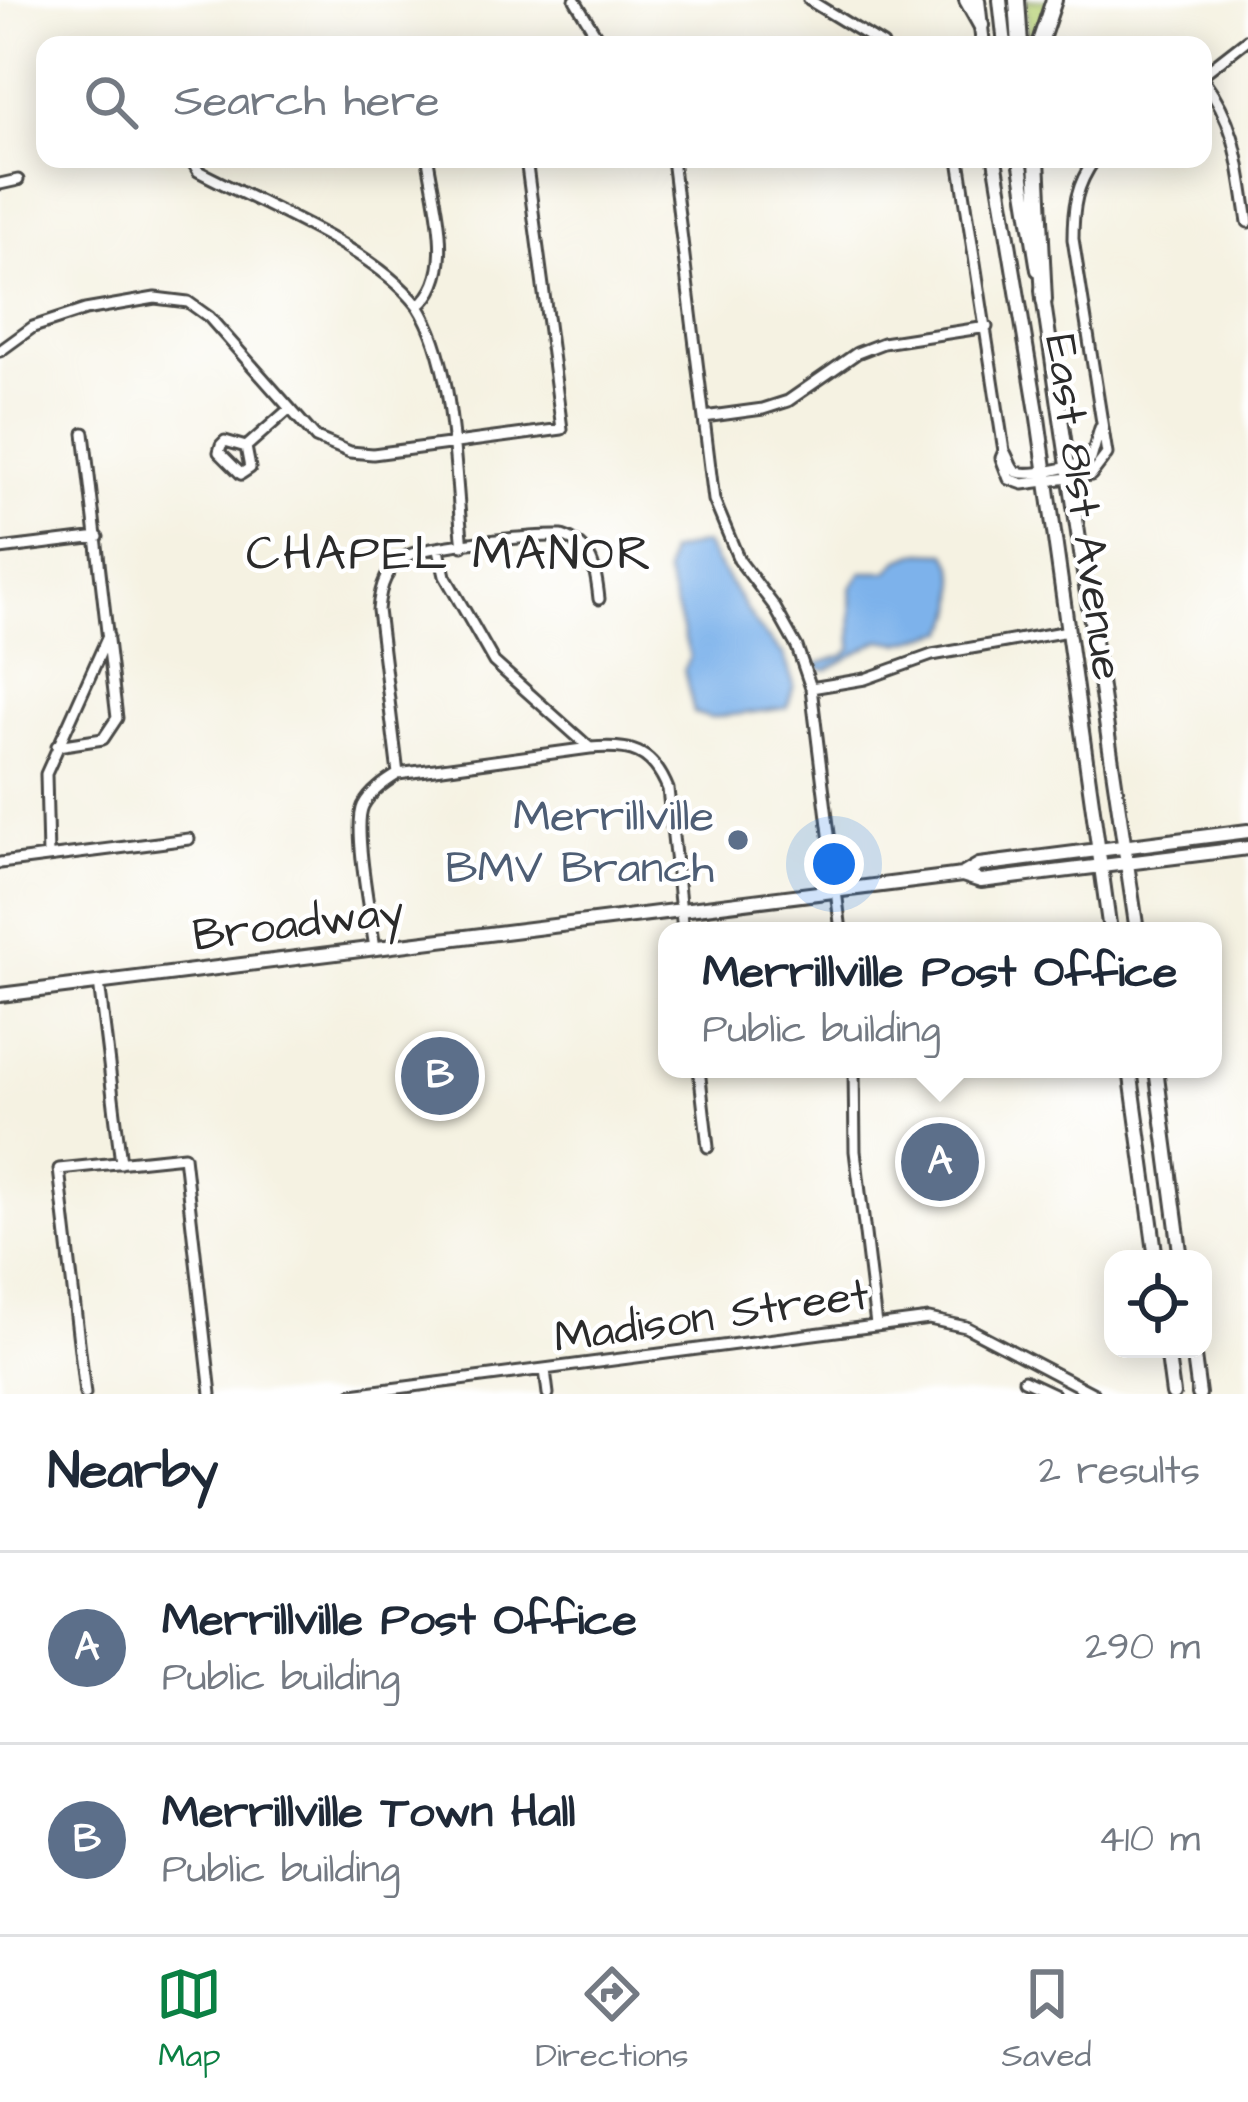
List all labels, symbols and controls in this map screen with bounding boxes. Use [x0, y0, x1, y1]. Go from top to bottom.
search box [36, 36, 1212, 168]
icon: search [78, 69, 144, 135]
text: Search here [174, 71, 440, 133]
street label: East 81st Avenue [1028, 331, 1138, 684]
district label: CHAPEL MANOR [246, 522, 654, 588]
place label: Merrillville BMV Branch [446, 786, 714, 900]
marker: Merrillville BMV Branch [725, 827, 751, 853]
your location [804, 834, 864, 894]
street label: Broadway [189, 880, 408, 969]
popup [658, 922, 1222, 1078]
text: Merrillville Post Office [703, 942, 1177, 1004]
text: Public building [703, 1004, 941, 1058]
pin: B [401, 1031, 479, 1121]
pin: A [901, 1117, 979, 1207]
map controls [1104, 1250, 1212, 1358]
button: locate [1104, 1250, 1212, 1358]
street label: Madison Street [550, 1264, 873, 1370]
text: Nearby [48, 1437, 218, 1508]
text: 2 results [1039, 1445, 1200, 1499]
text: Merrillville Post Office [162, 1590, 637, 1652]
text: A [75, 1621, 99, 1675]
text: 290 m [1085, 1621, 1200, 1675]
text: Public building [162, 1652, 400, 1706]
text: Merrillville Town Hall [162, 1782, 575, 1844]
text: B [73, 1813, 101, 1867]
text: 410 m [1098, 1813, 1200, 1867]
text: Public building [162, 1844, 400, 1898]
tab: Map [156, 1961, 222, 2079]
tab: Directions [535, 1961, 689, 2079]
tab: Saved [1002, 1961, 1092, 2079]

